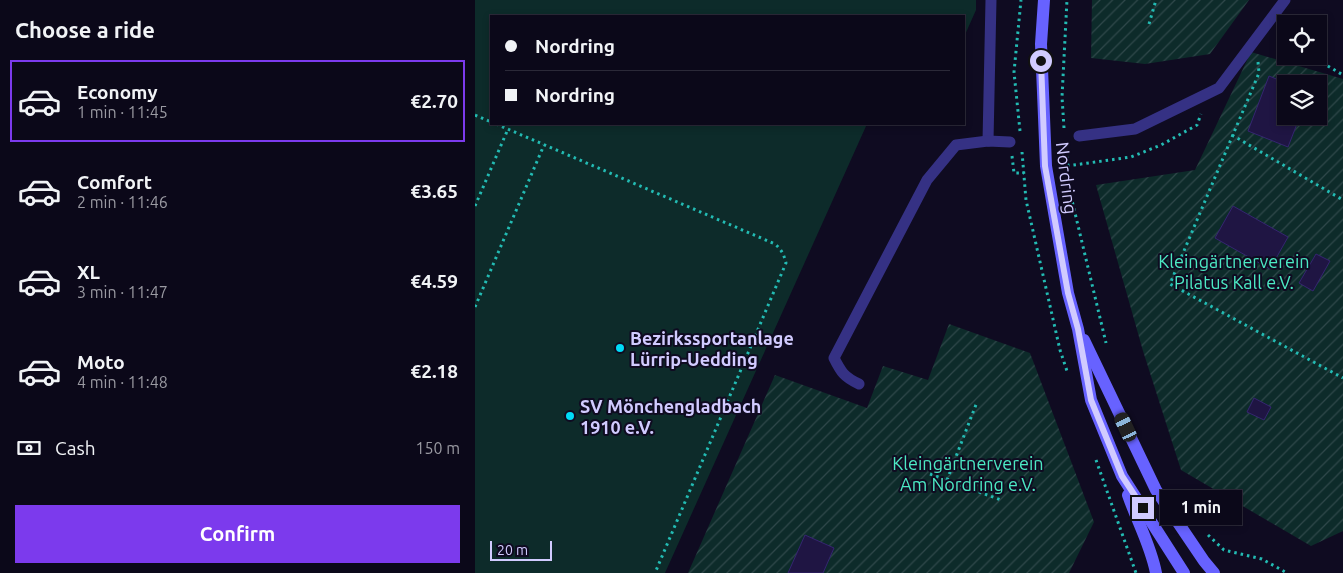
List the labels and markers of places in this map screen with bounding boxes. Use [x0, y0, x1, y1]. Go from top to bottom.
place label: Bezirkssportanlage Lürrip-Uedding [630, 328, 794, 369]
marker: Bezirkssportanlage Lürrip-Uedding [614, 342, 626, 354]
place label: SV Mönchengladbach 1910 e.V. [580, 396, 761, 437]
marker: SV Mönchengladbach 1910 e.V. [564, 410, 576, 422]

